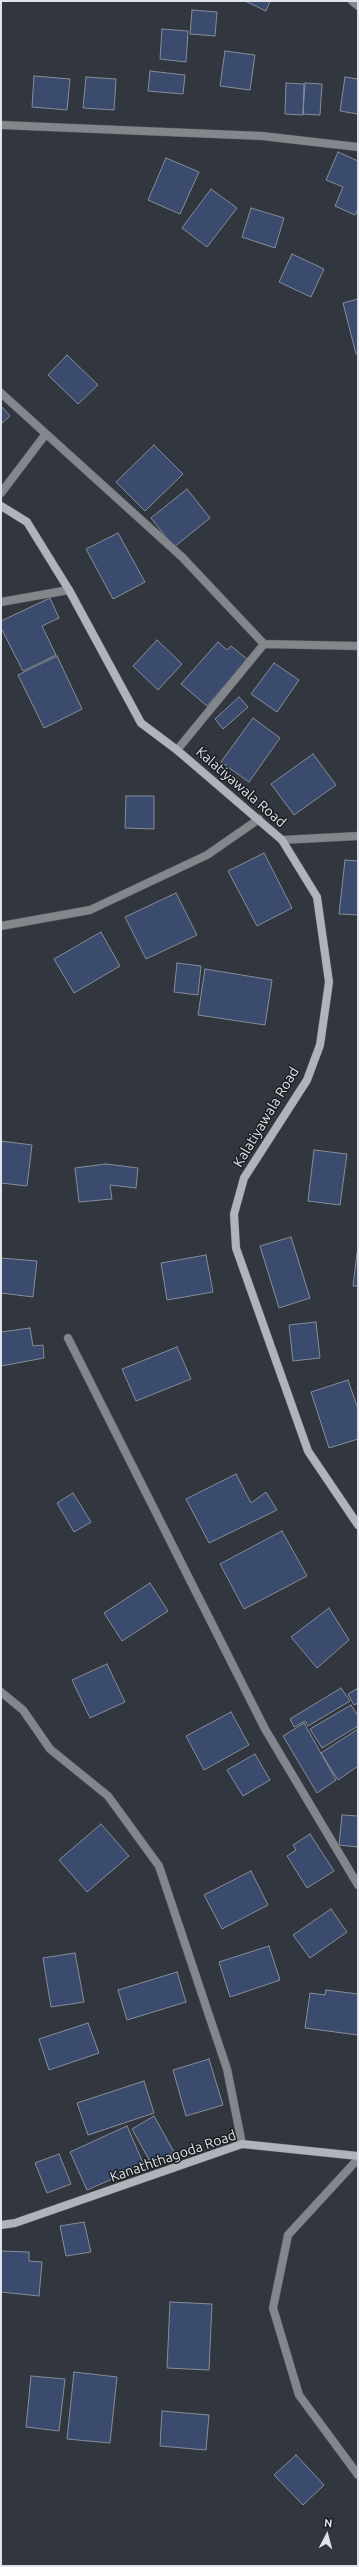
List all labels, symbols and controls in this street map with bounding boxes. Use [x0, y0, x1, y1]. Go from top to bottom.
street label: Kalatiyawala Road [193, 743, 289, 831]
street label: Kalatiyawala Road [229, 1064, 303, 1170]
street label: Kanaththagoda Road [108, 2127, 238, 2185]
north arrow [307, 2515, 347, 2555]
text: N [324, 2517, 333, 2529]

